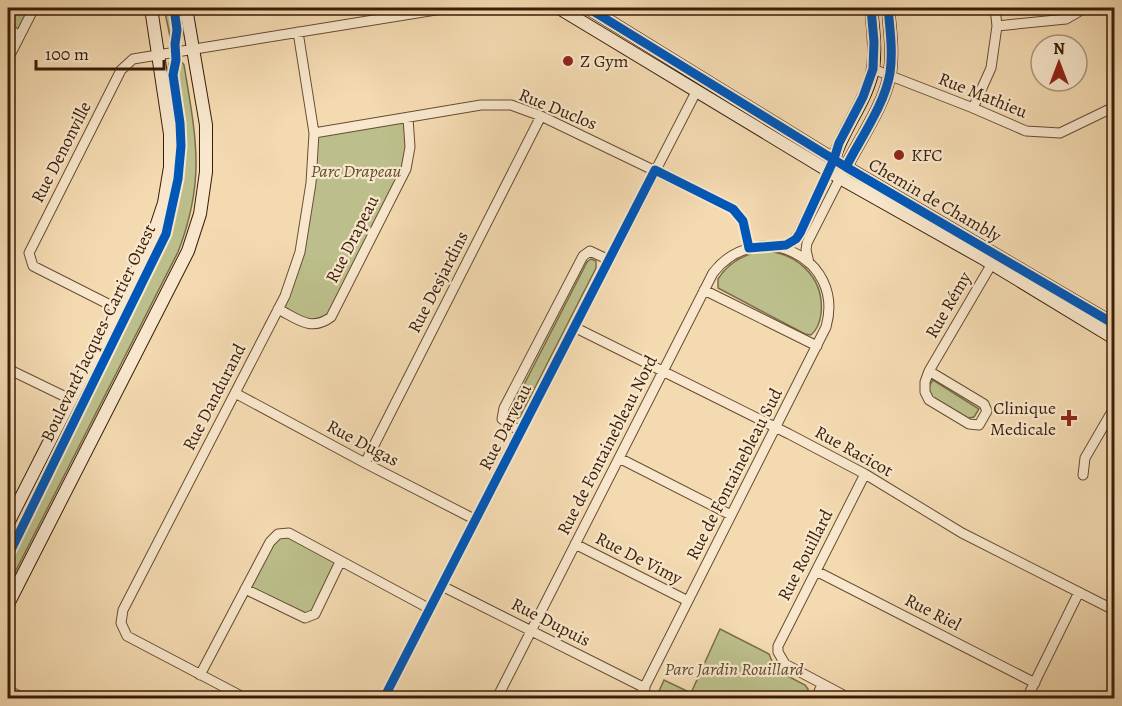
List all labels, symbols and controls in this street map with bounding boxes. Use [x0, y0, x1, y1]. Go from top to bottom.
scale bar [36, 33, 164, 71]
north arrow [1029, 33, 1089, 93]
text: N [1053, 38, 1065, 60]
text: 100 m [45, 42, 89, 66]
place label: Z Gym [580, 49, 628, 73]
marker: Z Gym [561, 54, 575, 68]
street label: Rue Mathieu [935, 66, 1031, 124]
street label: Rue Duclos [515, 82, 601, 136]
street label: Rue Denonville [25, 97, 97, 207]
place label: KFC [911, 143, 943, 167]
marker: KFC [892, 148, 906, 162]
street label: Chemin de Chambly [864, 152, 1007, 248]
park label: Parc Drapeau [311, 159, 402, 183]
street label: Rue Drapeau [320, 191, 384, 287]
street label: Boulevard Jacques-Cartier Ouest [35, 220, 161, 446]
street label: Rue Desjardins [402, 227, 474, 337]
street label: Rue Rémy [919, 267, 977, 343]
street label: Rue Dandurand [177, 339, 251, 454]
street label: Rue de Fontainebleau Nord [551, 351, 663, 539]
street label: Rue Darveau [473, 379, 537, 474]
street label: Rue de Fontainebleau Sud [680, 384, 788, 564]
place label: Clinique Medicale [990, 396, 1056, 441]
marker: Clinique Medicale [1060, 409, 1078, 427]
street label: Rue Dugas [323, 414, 403, 472]
street label: Rue Racicot [811, 420, 897, 482]
street label: Rue Rouillard [772, 505, 838, 605]
street label: Rue De Vimy [592, 526, 687, 590]
street label: Rue Riel [901, 588, 966, 637]
street label: Rue Dupuis [507, 592, 595, 652]
park label: Parc Jardin Rouillard [664, 657, 804, 681]

